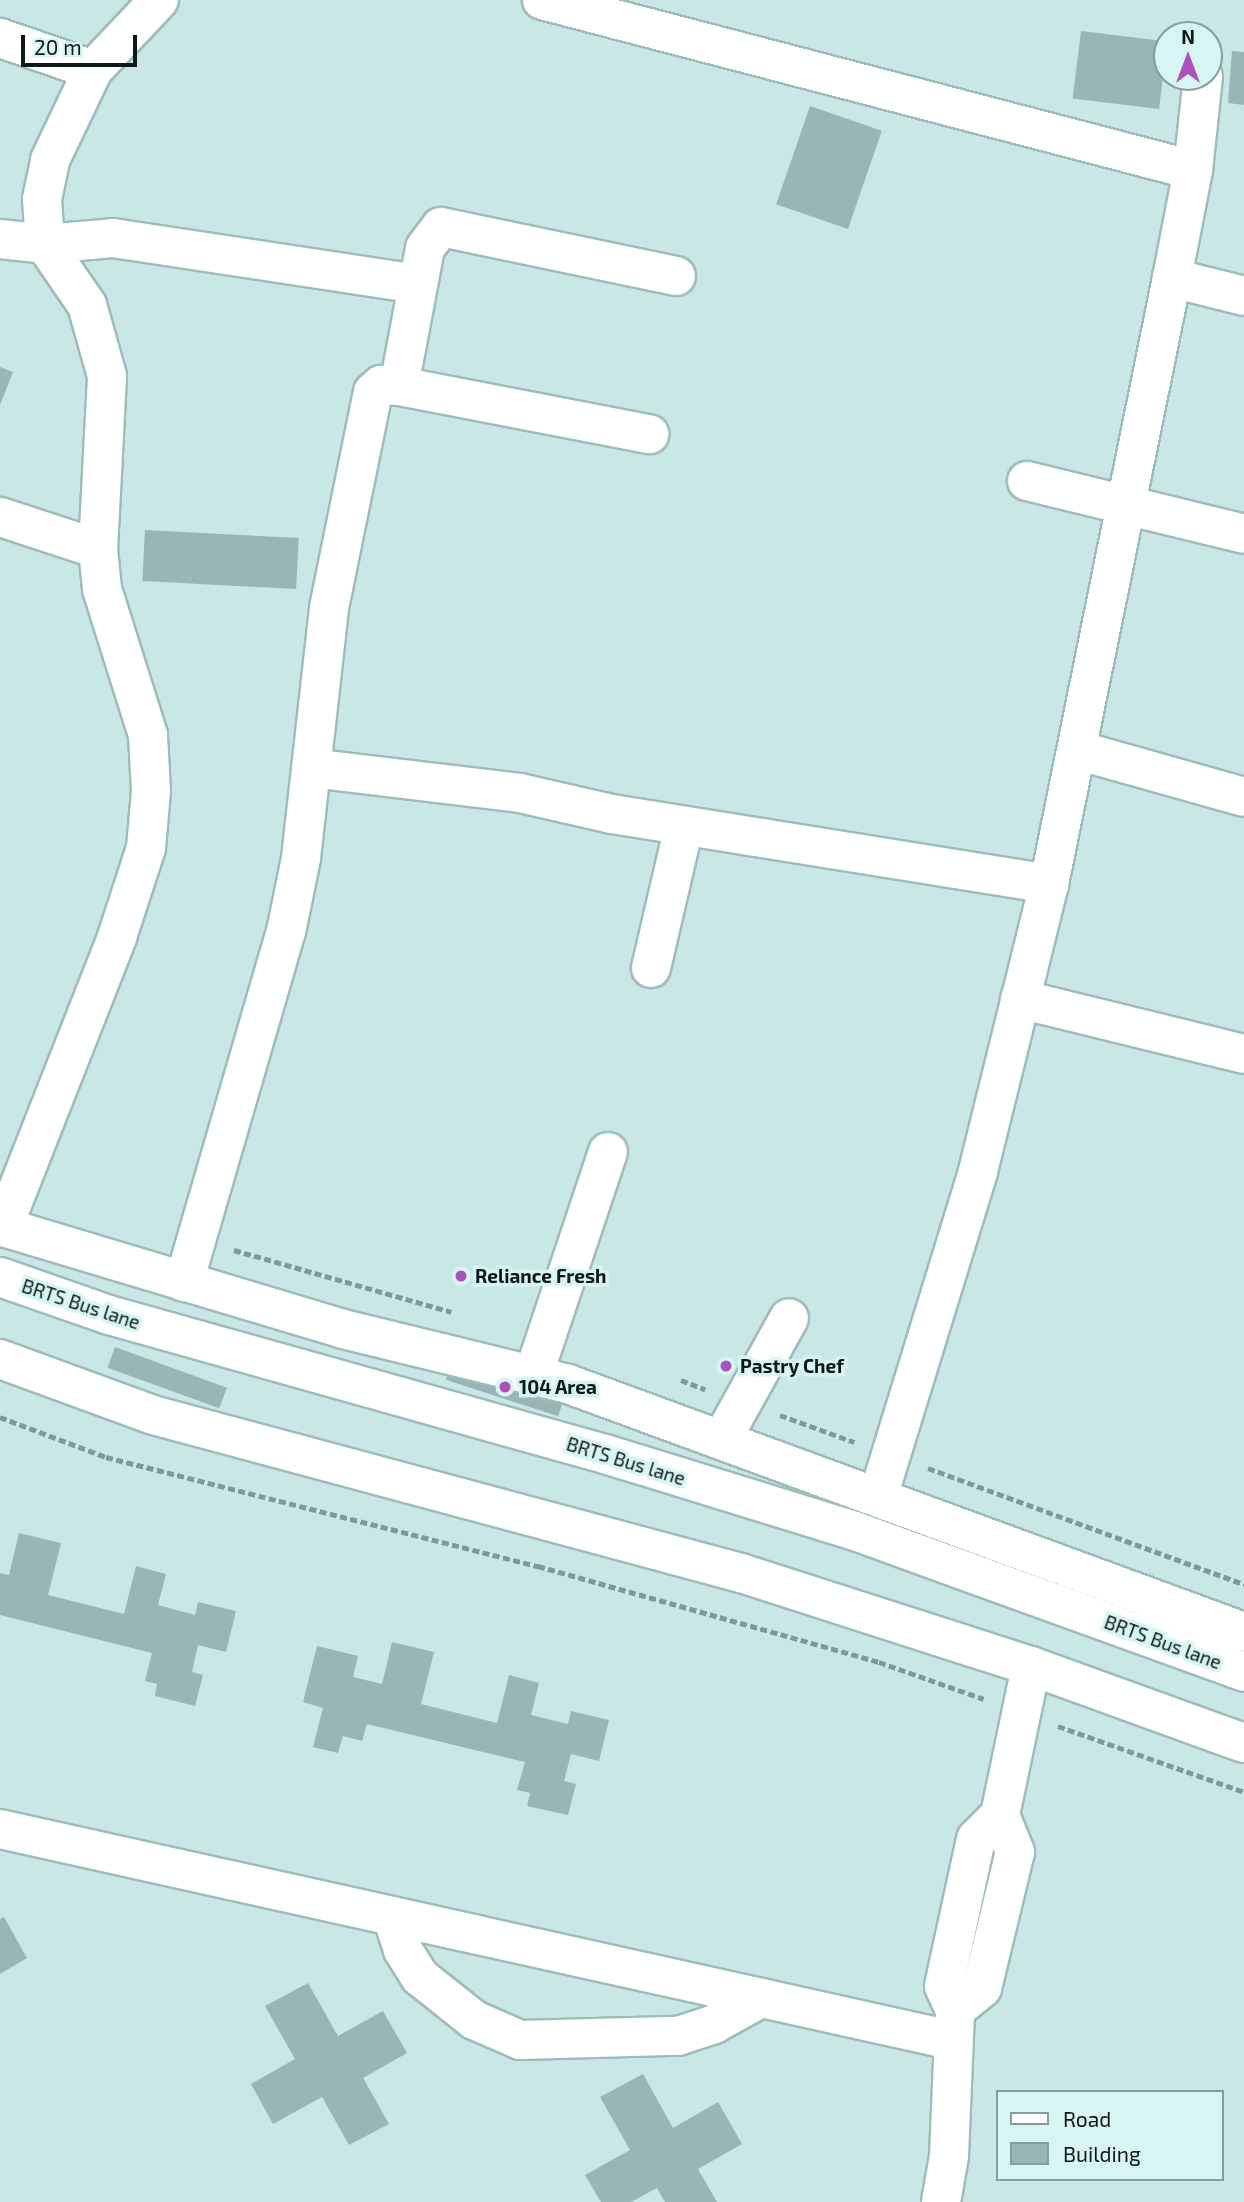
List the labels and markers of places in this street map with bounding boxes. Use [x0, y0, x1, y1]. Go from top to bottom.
place label: Reliance Fresh [475, 1265, 606, 1287]
marker: Reliance Fresh [453, 1268, 469, 1284]
place label: Pastry Chef [740, 1355, 844, 1377]
marker: Pastry Chef [718, 1358, 734, 1374]
place label: 104 Area [519, 1376, 597, 1398]
marker: 104 Area [497, 1379, 513, 1395]

